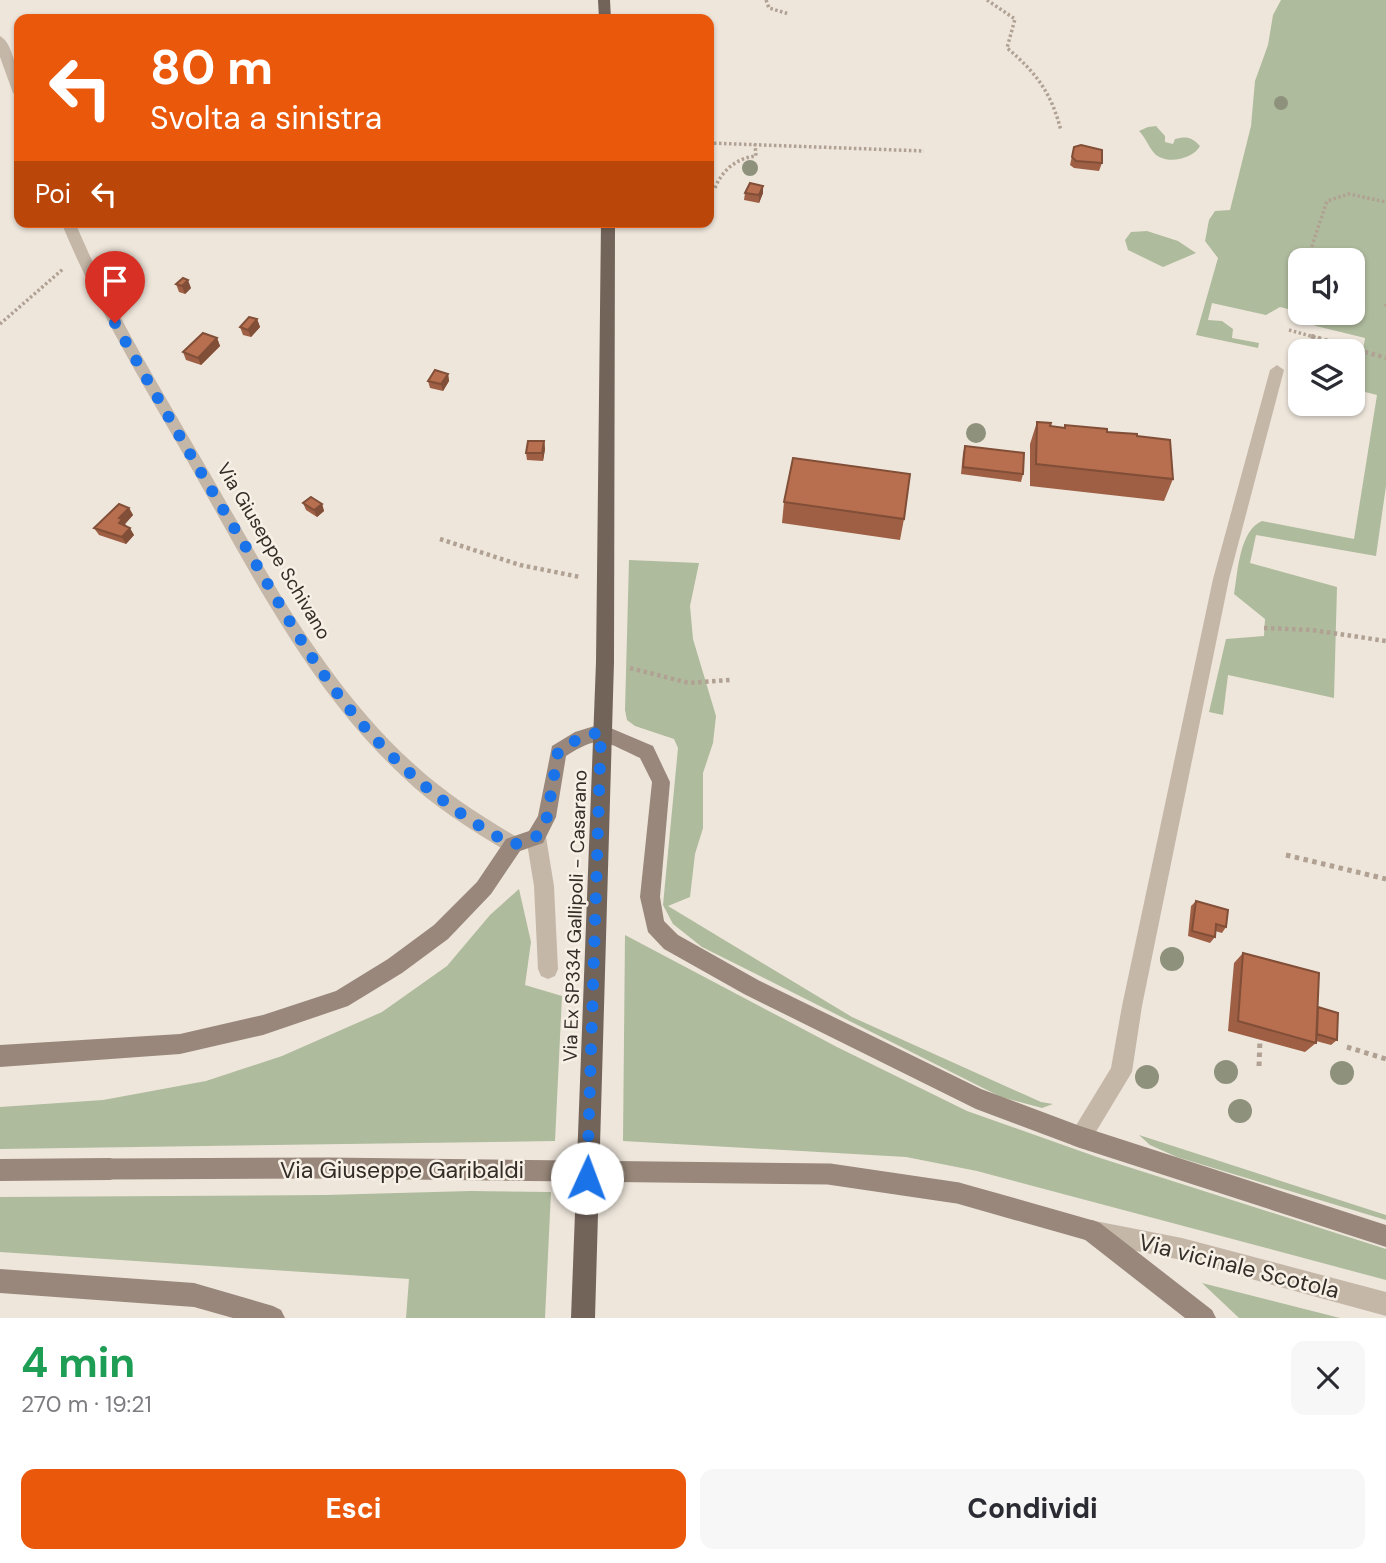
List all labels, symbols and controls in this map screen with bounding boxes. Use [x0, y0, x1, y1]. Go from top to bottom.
text: 80 m [150, 35, 273, 99]
icon: left [35, 42, 126, 133]
text: Svolta a sinistra [150, 97, 382, 139]
icon: left [85, 175, 123, 213]
text: Poi [35, 177, 71, 211]
map controls [1288, 248, 1365, 416]
button: sound [1288, 248, 1365, 325]
pin [85, 251, 145, 323]
icon: arrive [96, 262, 134, 300]
button: layers [1288, 339, 1365, 416]
street label: Via Giuseppe Schivano [211, 458, 337, 644]
street label: Via Ex SP334 Gallipoli - Casarano [557, 769, 593, 1063]
position arrow [550, 1141, 624, 1215]
street label: Via Giuseppe Garibaldi [280, 1155, 524, 1185]
street label: Via vicinale Scotola [1136, 1227, 1342, 1305]
text: 4 min [21, 1335, 135, 1390]
button: close [1291, 1341, 1365, 1415]
text: 270 m · 19:21 [21, 1389, 152, 1419]
button: Esci [21, 1469, 686, 1549]
button: Condividi [700, 1469, 1365, 1549]

